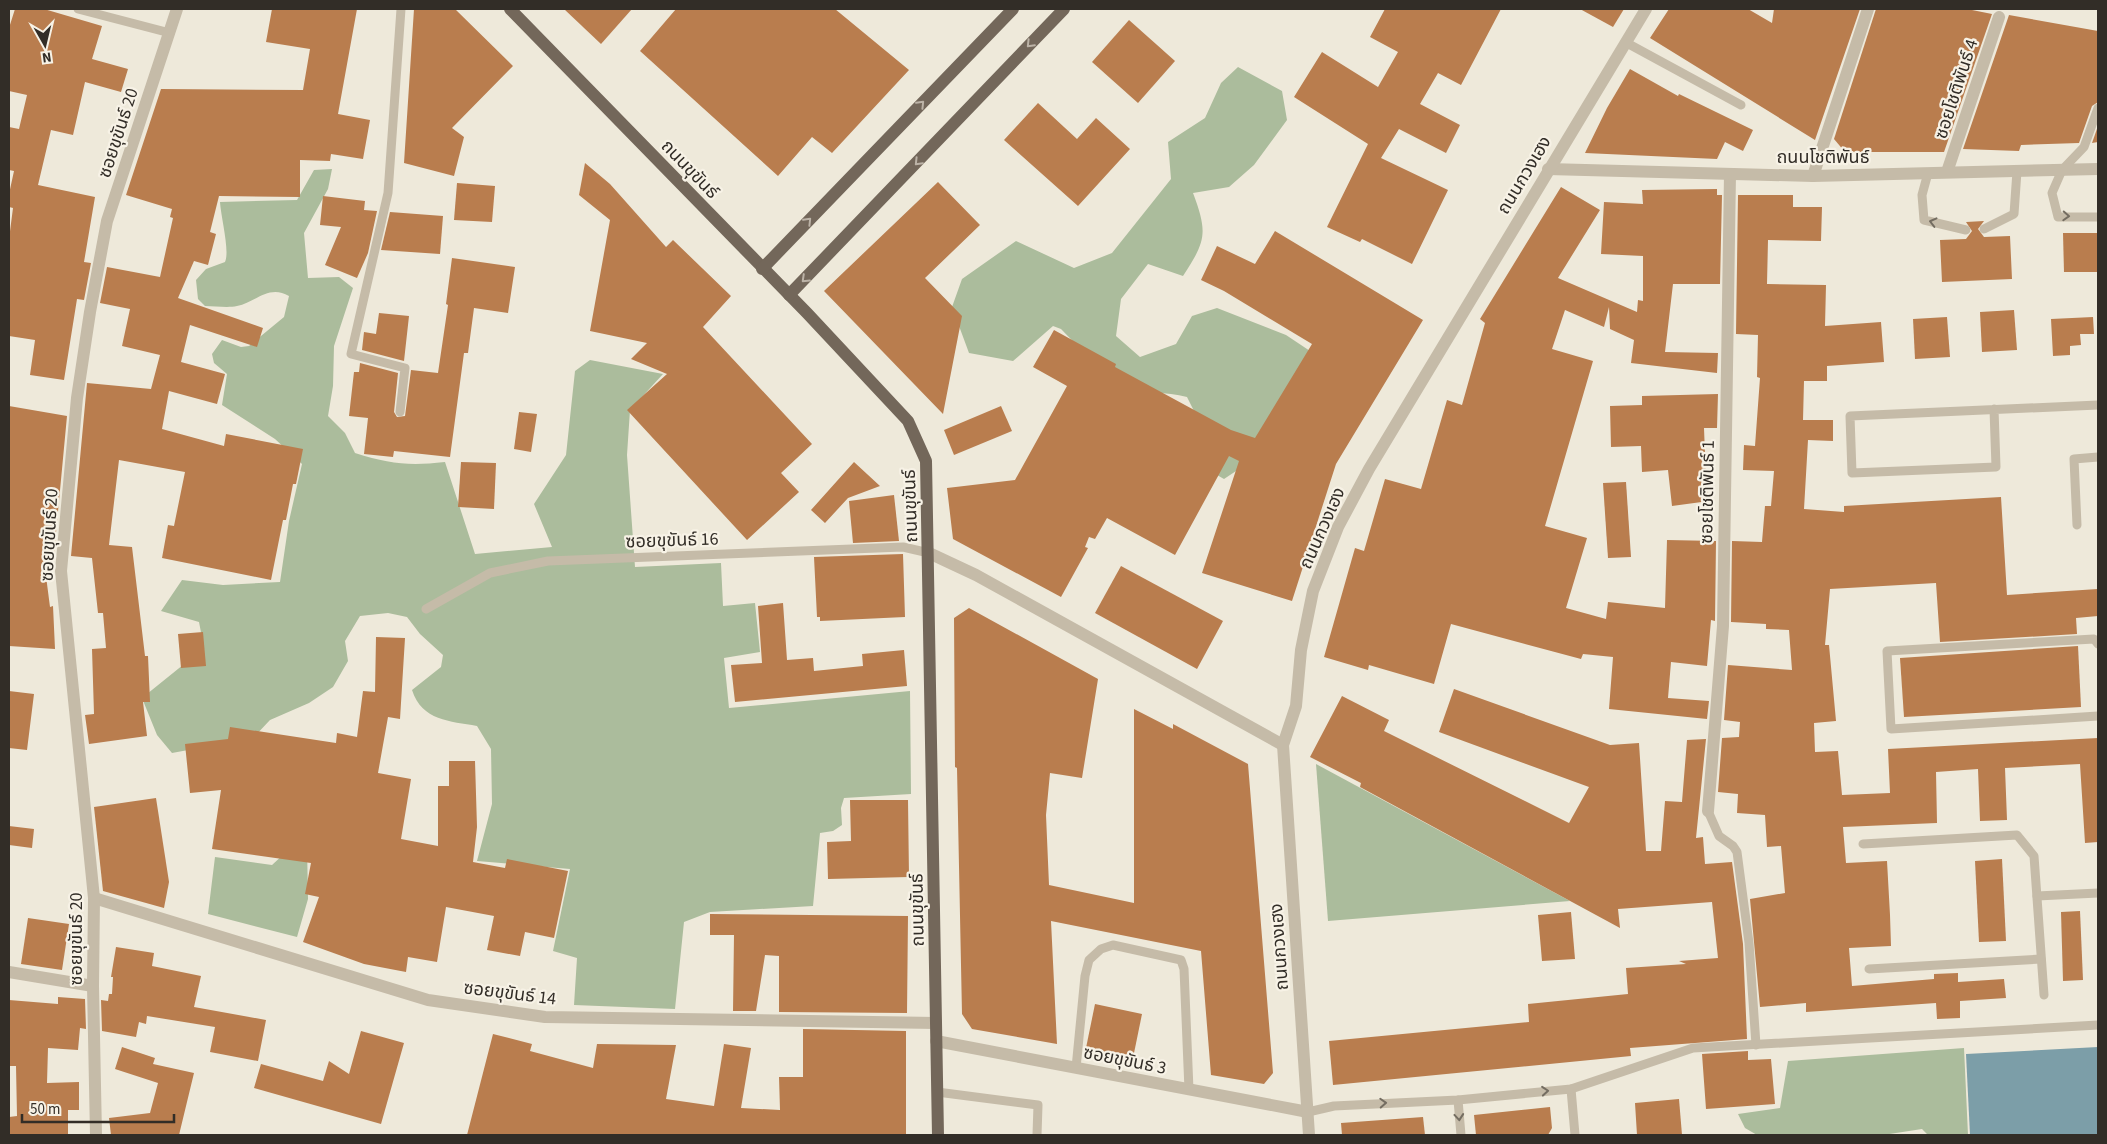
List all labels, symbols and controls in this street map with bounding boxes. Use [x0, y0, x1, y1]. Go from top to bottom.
north arrow [20, 20, 70, 70]
street label: ซอยโชติพันธ์ 4 [1929, 36, 1984, 142]
one-way arrow [1027, 38, 1036, 47]
text: N [41, 46, 53, 67]
street label: ซอยขุขันธ์ 20 [92, 85, 145, 181]
one-way arrow [915, 101, 924, 110]
street label: ถนนกวงเฮง [1491, 131, 1558, 219]
street label: ถนนขุขันธ์ [655, 134, 724, 205]
street label: ถนนโชติพันธ์ [1777, 145, 1870, 170]
one-way arrow [915, 156, 924, 165]
one-way arrow [2063, 211, 2071, 222]
one-way arrow [1929, 217, 1938, 228]
one-way arrow [802, 218, 811, 227]
one-way arrow [802, 273, 811, 282]
street label: ซอยโชติพันธ์ 1 [1694, 440, 1721, 544]
street label: ถนนขุขันธ์ [897, 469, 924, 543]
street label: ถนนกวงเฮง [1293, 483, 1352, 573]
street label: ซอยขุขันธ์ 20 [35, 488, 64, 582]
street label: ซอยขุขันธ์ 16 [625, 526, 719, 555]
street label: ถนนขุขันธ์ [904, 873, 931, 947]
street label: ซอยขุขันธ์ 20 [64, 892, 89, 986]
street label: ถนนกวงเฮง [1264, 903, 1295, 991]
street label: ซอยขุขันธ์ 14 [462, 975, 558, 1012]
street label: ซอยขุขันธ์ 3 [1081, 1040, 1169, 1081]
one-way arrow [1541, 1086, 1549, 1097]
scale bar [22, 1092, 175, 1124]
one-way arrow [1379, 1098, 1387, 1109]
text: 50 m [30, 1099, 60, 1120]
one-way arrow [1453, 1114, 1464, 1122]

